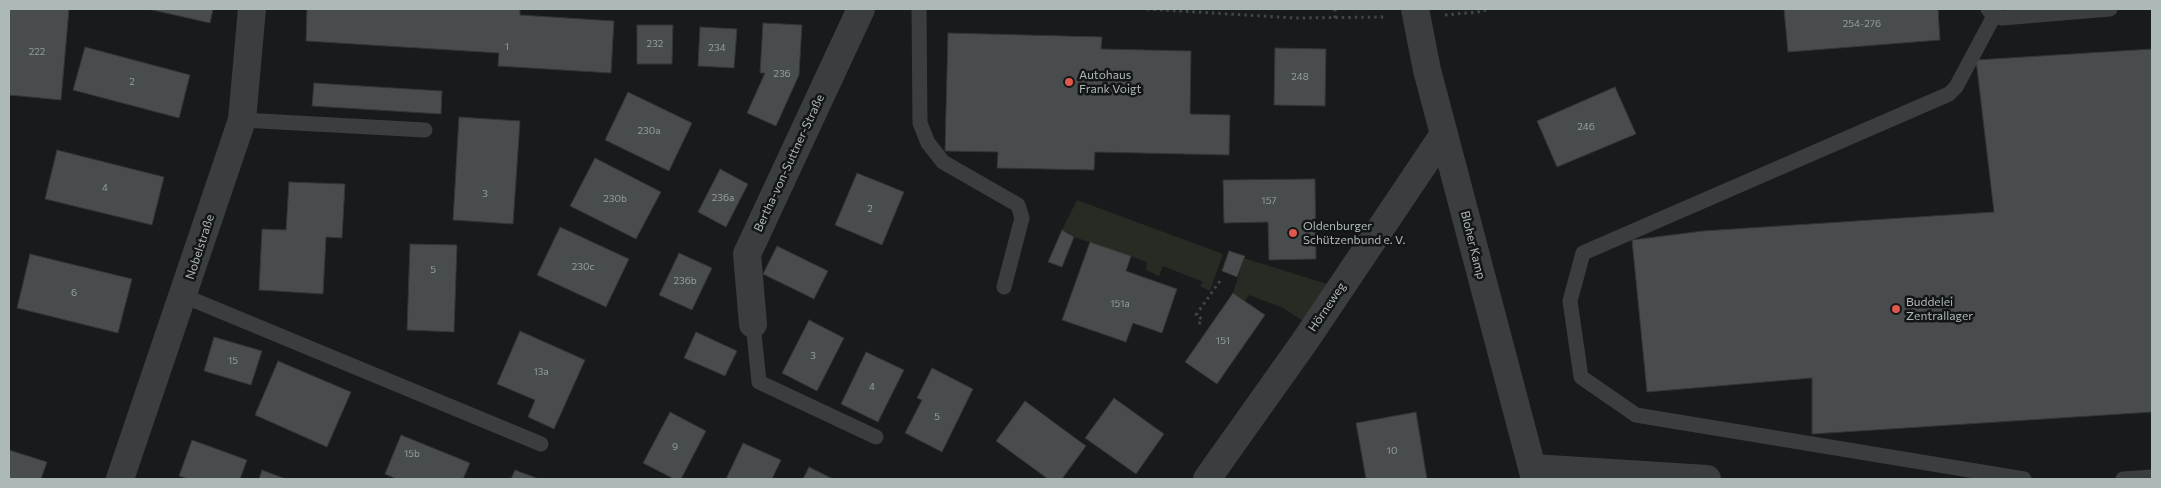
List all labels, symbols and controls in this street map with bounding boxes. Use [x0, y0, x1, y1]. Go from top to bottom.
house number: 254-276 [1843, 18, 1881, 30]
house number: 232 [647, 38, 663, 50]
house number: 1 [505, 41, 509, 53]
house number: 234 [708, 42, 726, 54]
house number: 222 [29, 46, 45, 58]
house number: 236 [773, 68, 791, 80]
place label: Autohaus Frank Voigt [1079, 68, 1141, 96]
house number: 248 [1291, 71, 1309, 83]
house number: 2 [129, 76, 135, 88]
marker: Autohaus Frank Voigt [1063, 76, 1075, 88]
street label: Bertha-von-Suttner-Straße [751, 92, 827, 234]
house number: 246 [1577, 121, 1595, 133]
house number: 230a [637, 125, 661, 137]
house number: 4 [102, 182, 108, 194]
house number: 3 [482, 188, 488, 200]
house number: 236a [712, 192, 734, 204]
house number: 230b [603, 193, 627, 205]
house number: 157 [1261, 195, 1277, 207]
house number: 2 [867, 203, 873, 215]
street label: Bloher Kamp [1458, 209, 1488, 281]
street label: Nobelstraße [183, 213, 217, 281]
place label: Oldenburger Schützenbund e. V. [1303, 219, 1405, 247]
marker: Oldenburger Schützenbund e. V. [1287, 227, 1299, 239]
house number: 230c [572, 261, 594, 273]
house number: 5 [430, 264, 436, 276]
house number: 236b [673, 275, 697, 287]
street label: Hörneweg [1305, 280, 1349, 334]
house number: 6 [71, 287, 77, 299]
place label: Buddelei Zentrallager [1906, 295, 1973, 323]
house number: 151a [1110, 298, 1130, 310]
marker: Buddelei Zentrallager [1890, 303, 1902, 315]
house number: 151 [1216, 335, 1230, 347]
house number: 3 [810, 350, 816, 362]
house number: 15 [228, 355, 238, 367]
house number: 13a [533, 366, 549, 378]
house number: 4 [869, 381, 875, 393]
house number: 5 [934, 411, 940, 423]
house number: 9 [672, 441, 678, 453]
house number: 10 [1387, 445, 1397, 457]
house number: 15b [404, 448, 420, 460]

